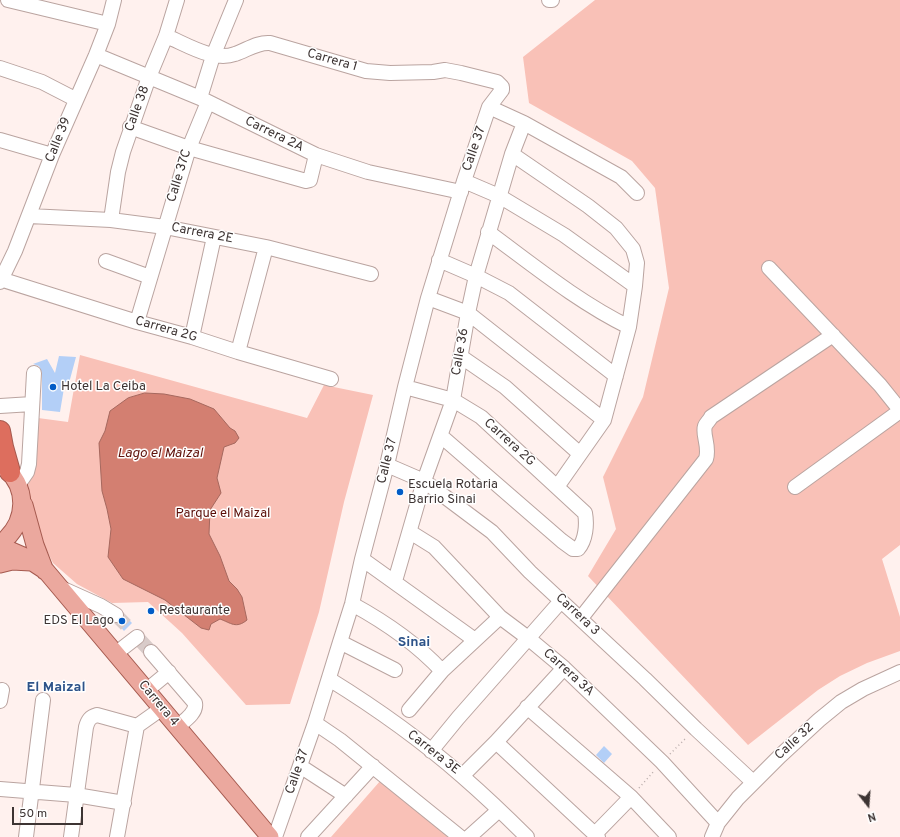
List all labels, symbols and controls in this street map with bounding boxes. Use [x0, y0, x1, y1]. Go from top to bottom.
street label: Carrera 1 [305, 46, 359, 76]
street label: Calle 38 [122, 84, 154, 134]
street label: Carrera 2A [242, 114, 306, 156]
street label: Calle 39 [43, 115, 75, 165]
street label: Calle 37 [460, 124, 490, 174]
street label: Calle 37C [165, 148, 195, 204]
street label: Carrera 2E [170, 220, 234, 248]
street label: Carrera 2G [133, 314, 199, 346]
street label: Calle 36 [449, 327, 473, 377]
place label: Hotel La Ceiba [61, 379, 146, 395]
marker: Hotel La Ceiba [48, 382, 58, 392]
street label: Carrera 2G [480, 416, 538, 470]
street label: Calle 37 [375, 437, 401, 485]
water label: Lago el Maizal [117, 446, 203, 462]
place label: Escuela Rotaria Barrio Sinai [408, 477, 498, 508]
marker: Escuela Rotaria Barrio Sinai [395, 487, 405, 497]
park label: Parque el Maizal [176, 506, 270, 522]
street label: Carrera 3 [552, 591, 602, 639]
place label: Restaurante [159, 603, 230, 619]
marker: Restaurante [146, 606, 156, 616]
place label: EDS El Lago [44, 613, 114, 629]
marker: EDS El Lago [117, 616, 127, 626]
district label: Sinai [398, 635, 430, 651]
street label: Carrera 3A [539, 646, 597, 700]
street label: Carrera 4 [134, 678, 182, 730]
district label: El Maizal [27, 680, 85, 696]
street label: Calle 32 [772, 720, 818, 764]
street label: Carrera 3E [404, 728, 462, 778]
street label: Calle 37 [283, 747, 313, 797]
north arrow [848, 785, 888, 825]
scale bar [14, 799, 85, 825]
text: 50 m [19, 806, 47, 822]
text: N [866, 809, 877, 824]

